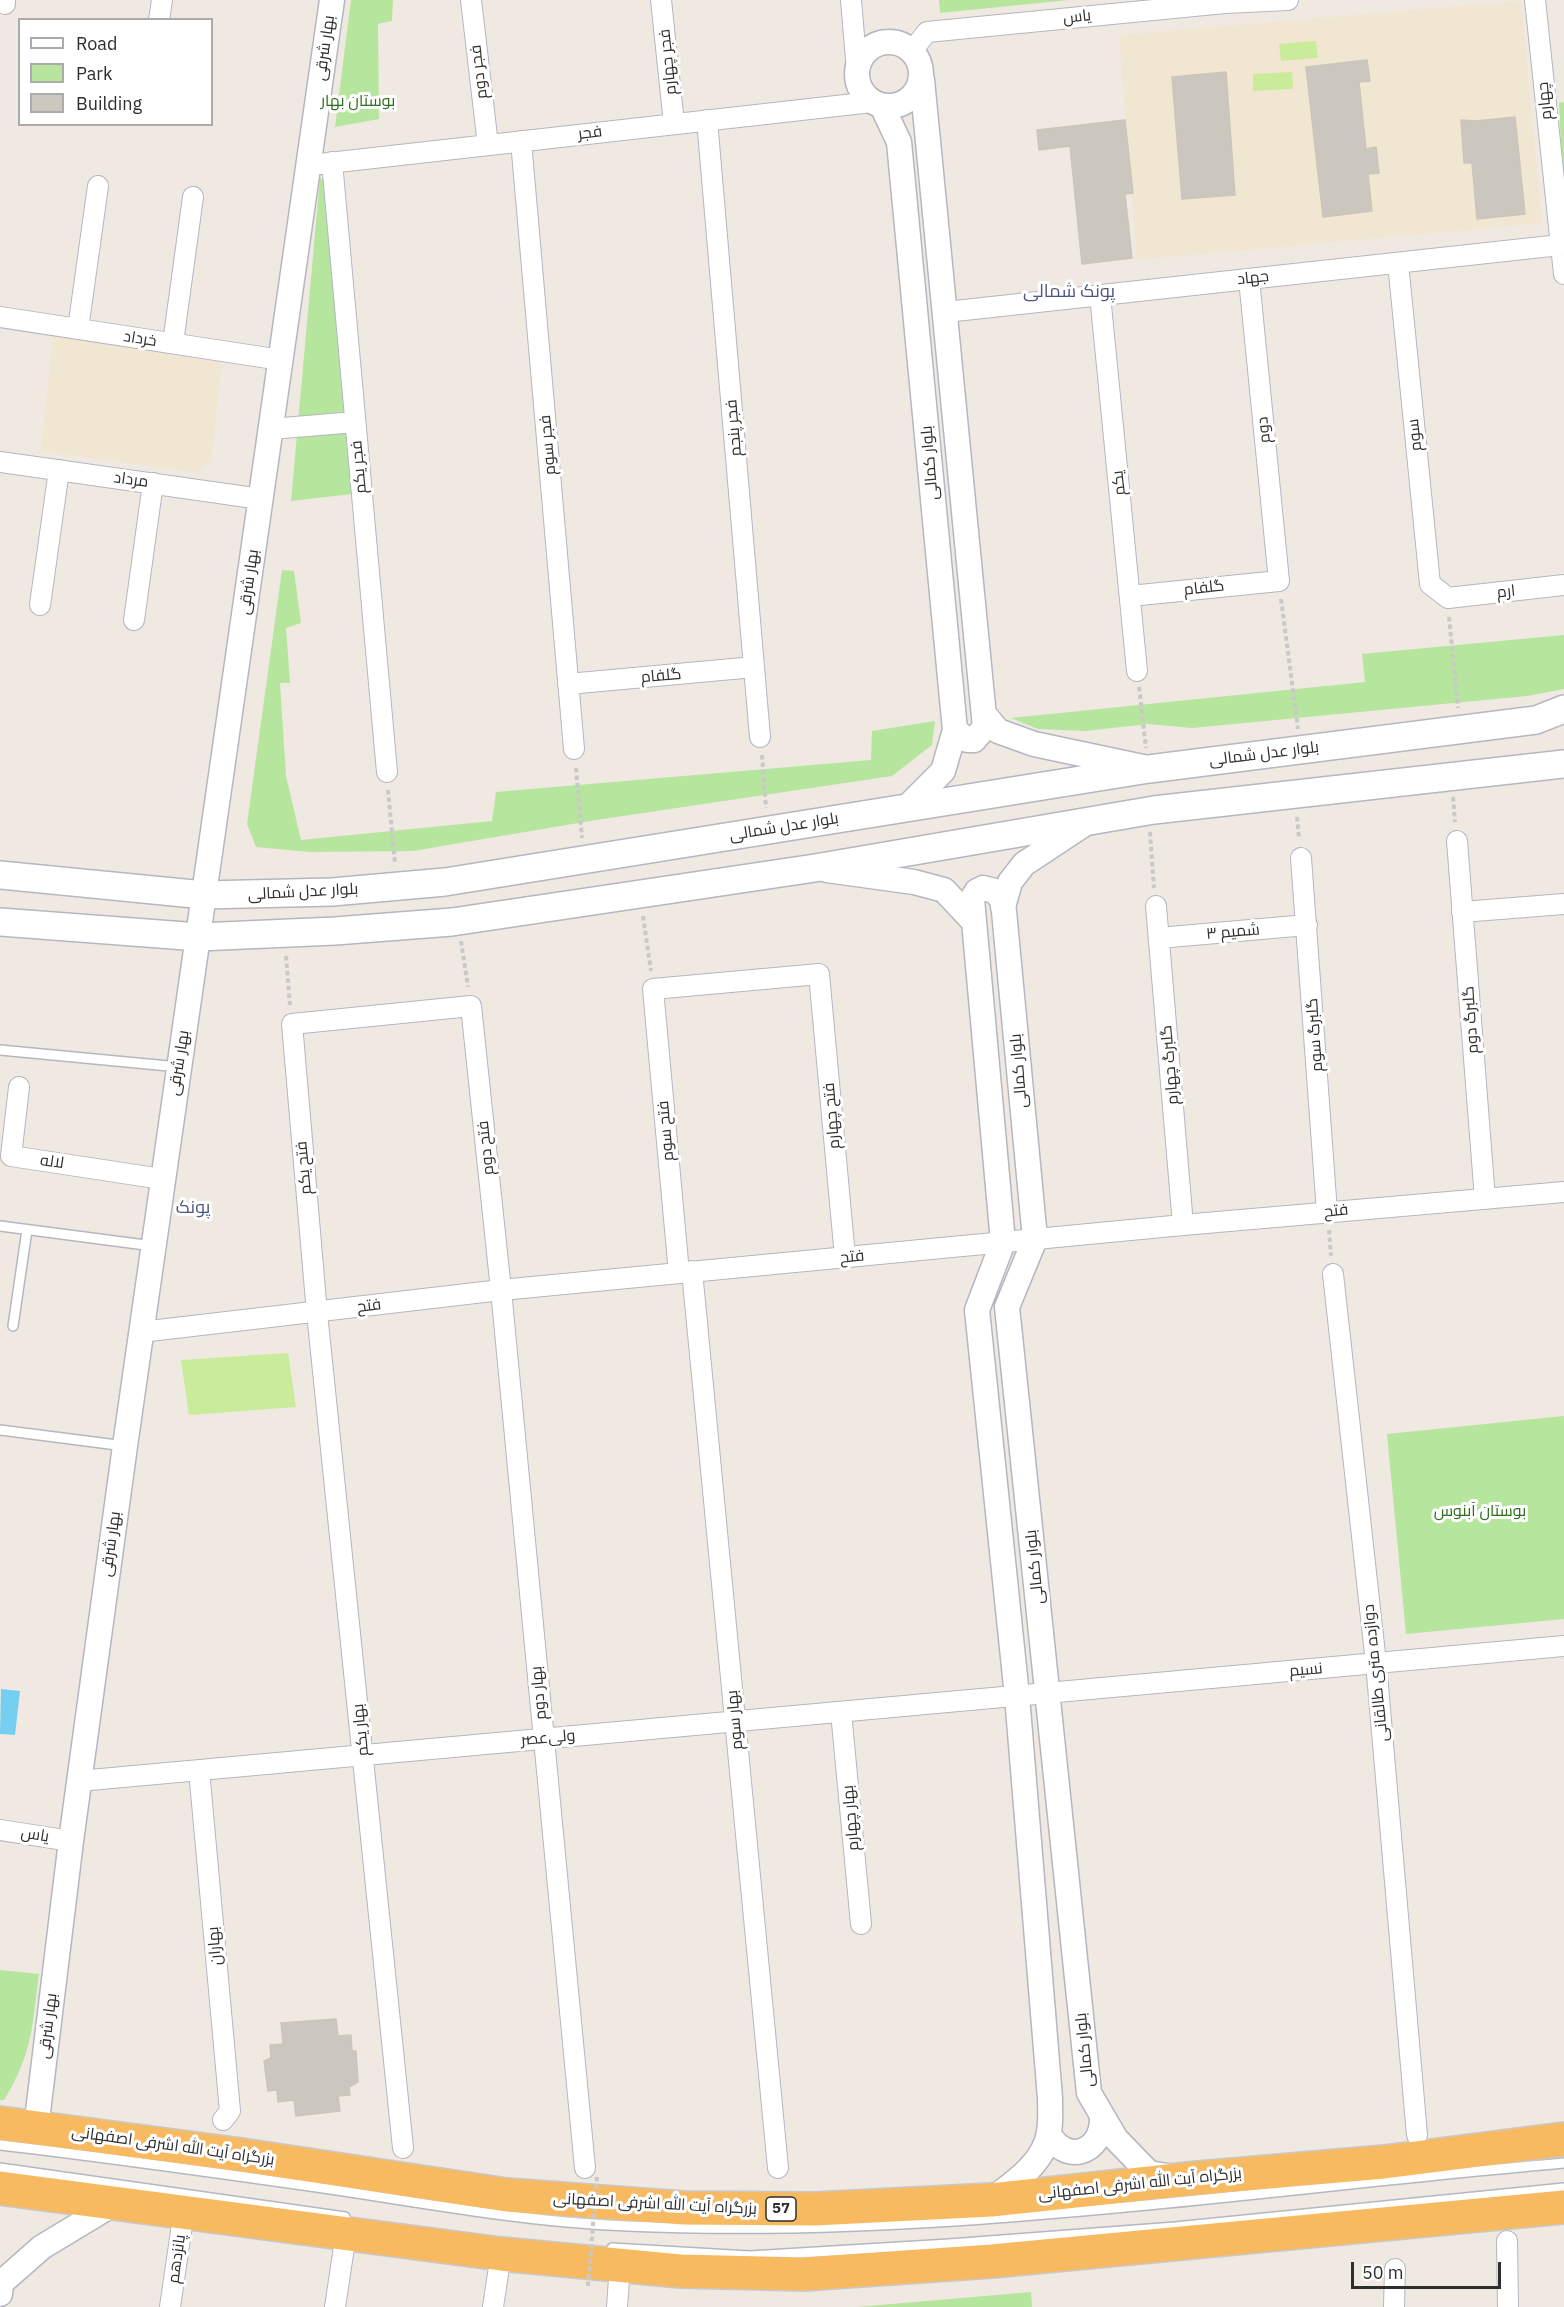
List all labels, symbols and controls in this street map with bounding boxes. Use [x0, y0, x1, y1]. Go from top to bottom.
street label: یاس [1062, 6, 1092, 28]
street label: بهار شرقی [311, 14, 339, 82]
legend [18, 18, 213, 126]
street label: فجر چهارم [655, 28, 681, 96]
text: Road [76, 32, 117, 55]
street label: فجر دوم [466, 44, 492, 100]
text: Park [76, 62, 112, 85]
street label: چهارم [1533, 81, 1557, 121]
park label: بوستان بهار [321, 91, 395, 111]
text: Building [76, 92, 142, 115]
street label: فجر [577, 122, 603, 144]
street label: جهاد [1236, 267, 1270, 289]
district label: پونک شمالی [1023, 281, 1115, 303]
street label: خرداد [122, 327, 158, 351]
street label: فجر پنجم [722, 399, 746, 457]
street label: فجر سوم [536, 414, 560, 476]
street label: دوم [1253, 416, 1275, 444]
street label: سوم [1404, 418, 1426, 452]
street label: بلوار کمالی [917, 425, 943, 501]
street label: فجر یکم [347, 440, 371, 494]
street label: مرداد [112, 468, 150, 492]
street label: یکم [1108, 469, 1130, 497]
street label: بهار شرقی [235, 548, 263, 616]
street label: گلفام [1183, 576, 1225, 600]
street label: ارم [1496, 581, 1516, 603]
street label: گلفام [640, 665, 682, 687]
street label: بلوار عدل شمالی [1208, 738, 1320, 770]
street label: بلوار عدل شمالی [728, 809, 840, 845]
street label: بلوار عدل شمالی [247, 880, 359, 904]
street label: شمیم ۳ [1205, 920, 1261, 944]
street label: گلبرگ دوم [1459, 985, 1483, 1055]
street label: گلبرگ سوم [1303, 997, 1327, 1073]
street label: گلبرگ چهارم [1157, 1024, 1183, 1106]
street label: بهار شرقی [164, 1029, 194, 1097]
street label: بلوار کمالی [1006, 1033, 1032, 1109]
street label: فتح چهارم [820, 1082, 844, 1150]
street label: فتح سوم [654, 1100, 678, 1162]
street label: فتح دوم [474, 1120, 498, 1176]
street label: فتح یکم [292, 1140, 316, 1196]
street label: لاله [39, 1151, 65, 1173]
district label: پونک [176, 1197, 210, 1219]
street label: فتح [1323, 1200, 1349, 1222]
street label: فتح [839, 1246, 865, 1268]
street label: فتح [356, 1295, 382, 1317]
park label: بوستان آبنوس [1434, 1501, 1526, 1521]
street label: بهار شرقی [97, 1510, 125, 1578]
street label: بلوار کمالی [1022, 1529, 1048, 1605]
street label: دوازده متری طالقانی [1359, 1603, 1393, 1743]
street label: نسیم [1289, 1659, 1323, 1681]
street label: بهار دوم [527, 1665, 551, 1721]
street label: بهار سوم [723, 1689, 747, 1751]
street label: بهار یکم [349, 1703, 373, 1757]
street label: ولی‌عصر [520, 1726, 576, 1750]
street label: بهار چهارم [839, 1784, 863, 1852]
street label: یاس [19, 1823, 51, 1847]
street label: بهاران [204, 1926, 226, 1966]
street label: بهار شرقی [34, 1992, 62, 2060]
street label: بلوار کمالی [1072, 2012, 1098, 2088]
street label: بزرگراه آیت الله اشرفی اصفهانی [70, 2122, 276, 2170]
street label: بزرگراه آیت الله اشرفی اصفهانی [1037, 2164, 1243, 2204]
street label: بزرگراه آیت الله اشرفی اصفهانی [552, 2189, 758, 2219]
road number: 57 [766, 2197, 796, 2221]
street label: پانزدهم [164, 2233, 190, 2285]
scale bar [1354, 2250, 1504, 2288]
text: 50 m [1362, 2261, 1404, 2284]

